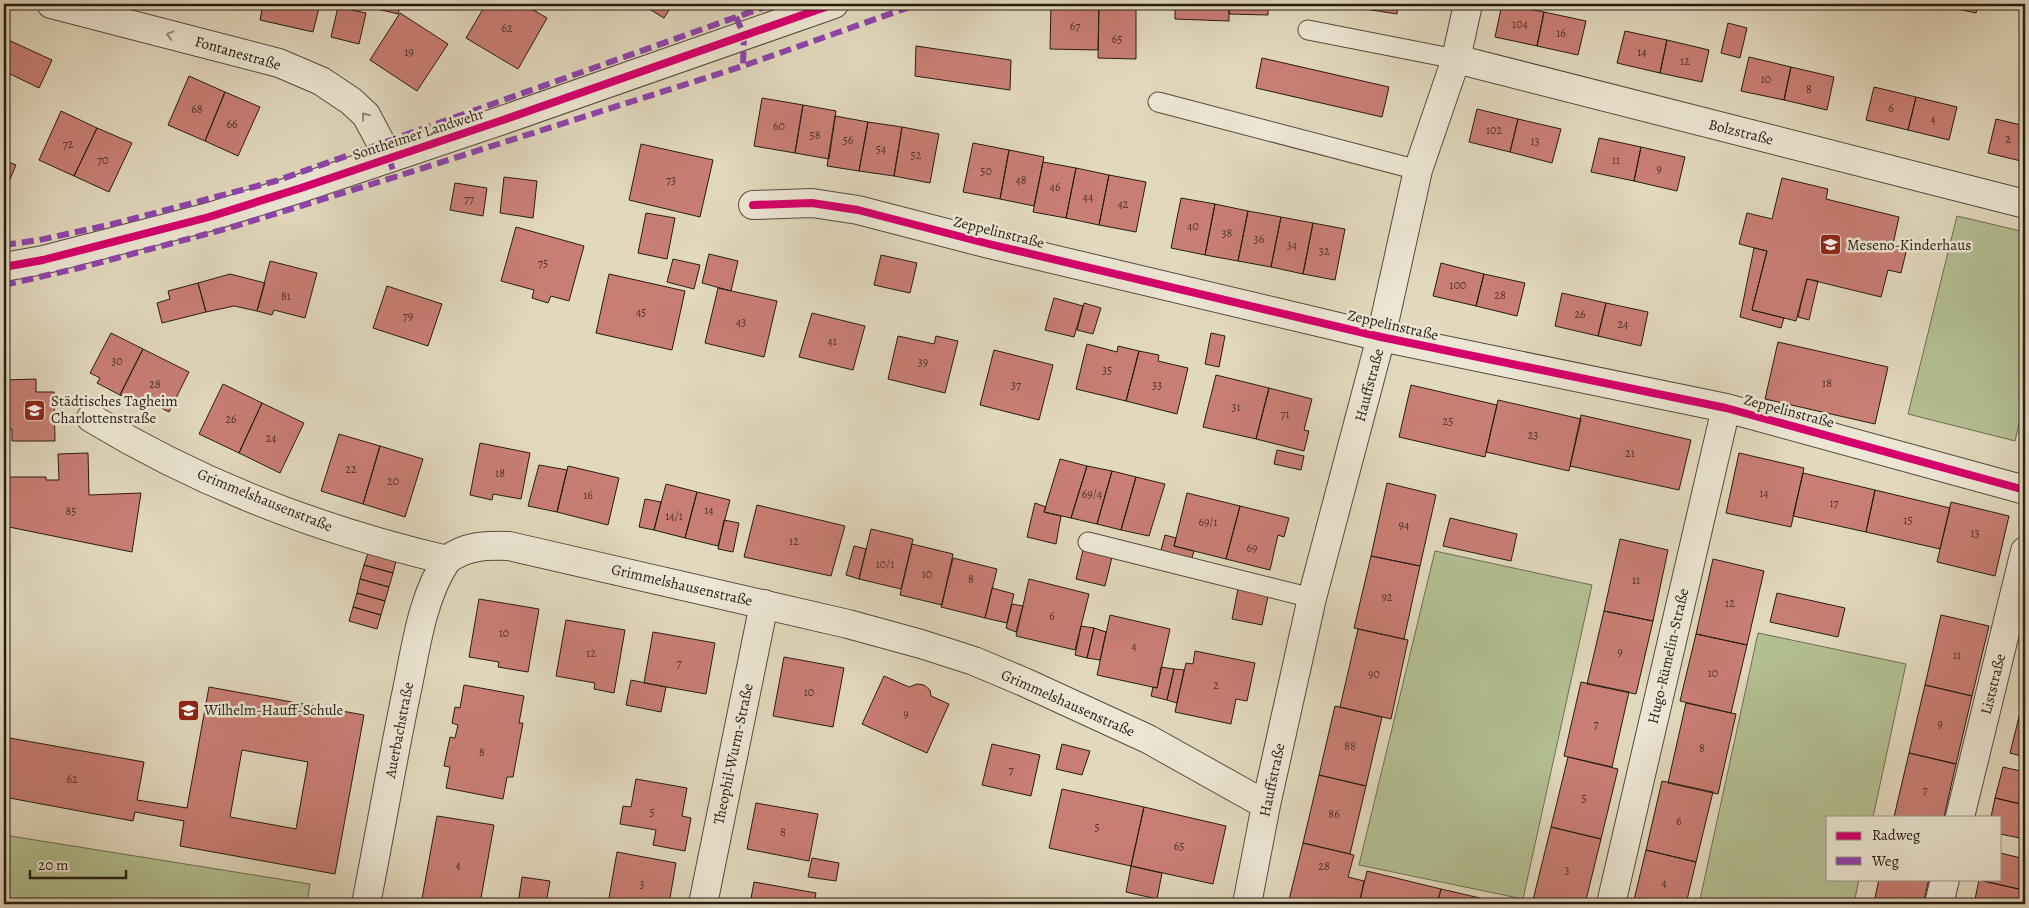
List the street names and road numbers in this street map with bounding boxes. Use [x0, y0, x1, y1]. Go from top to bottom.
street label: Fontanestraße [193, 31, 284, 75]
street label: Sontheimer Landwehr [350, 103, 486, 165]
street label: Bolzstraße [1707, 114, 1776, 150]
street label: Zeppelinstraße [952, 211, 1047, 253]
street label: Zeppelinstraße [1346, 305, 1441, 345]
street label: Hauffstraße [1350, 346, 1388, 424]
street label: Zeppelinstraße [1742, 389, 1837, 433]
street label: Grimmelshausenstraße [194, 464, 336, 536]
street label: Grimmelshausenstraße [609, 559, 755, 611]
street label: Hugo-Rümelin-Straße [1643, 586, 1693, 726]
street label: Liststraße [1976, 651, 2010, 716]
street label: Grimmelshausenstraße [998, 665, 1138, 742]
street label: Auerbachstraße [380, 680, 418, 781]
street label: Theophil-Wurm-Straße [708, 681, 758, 826]
street label: Hauffstraße [1254, 741, 1290, 819]

